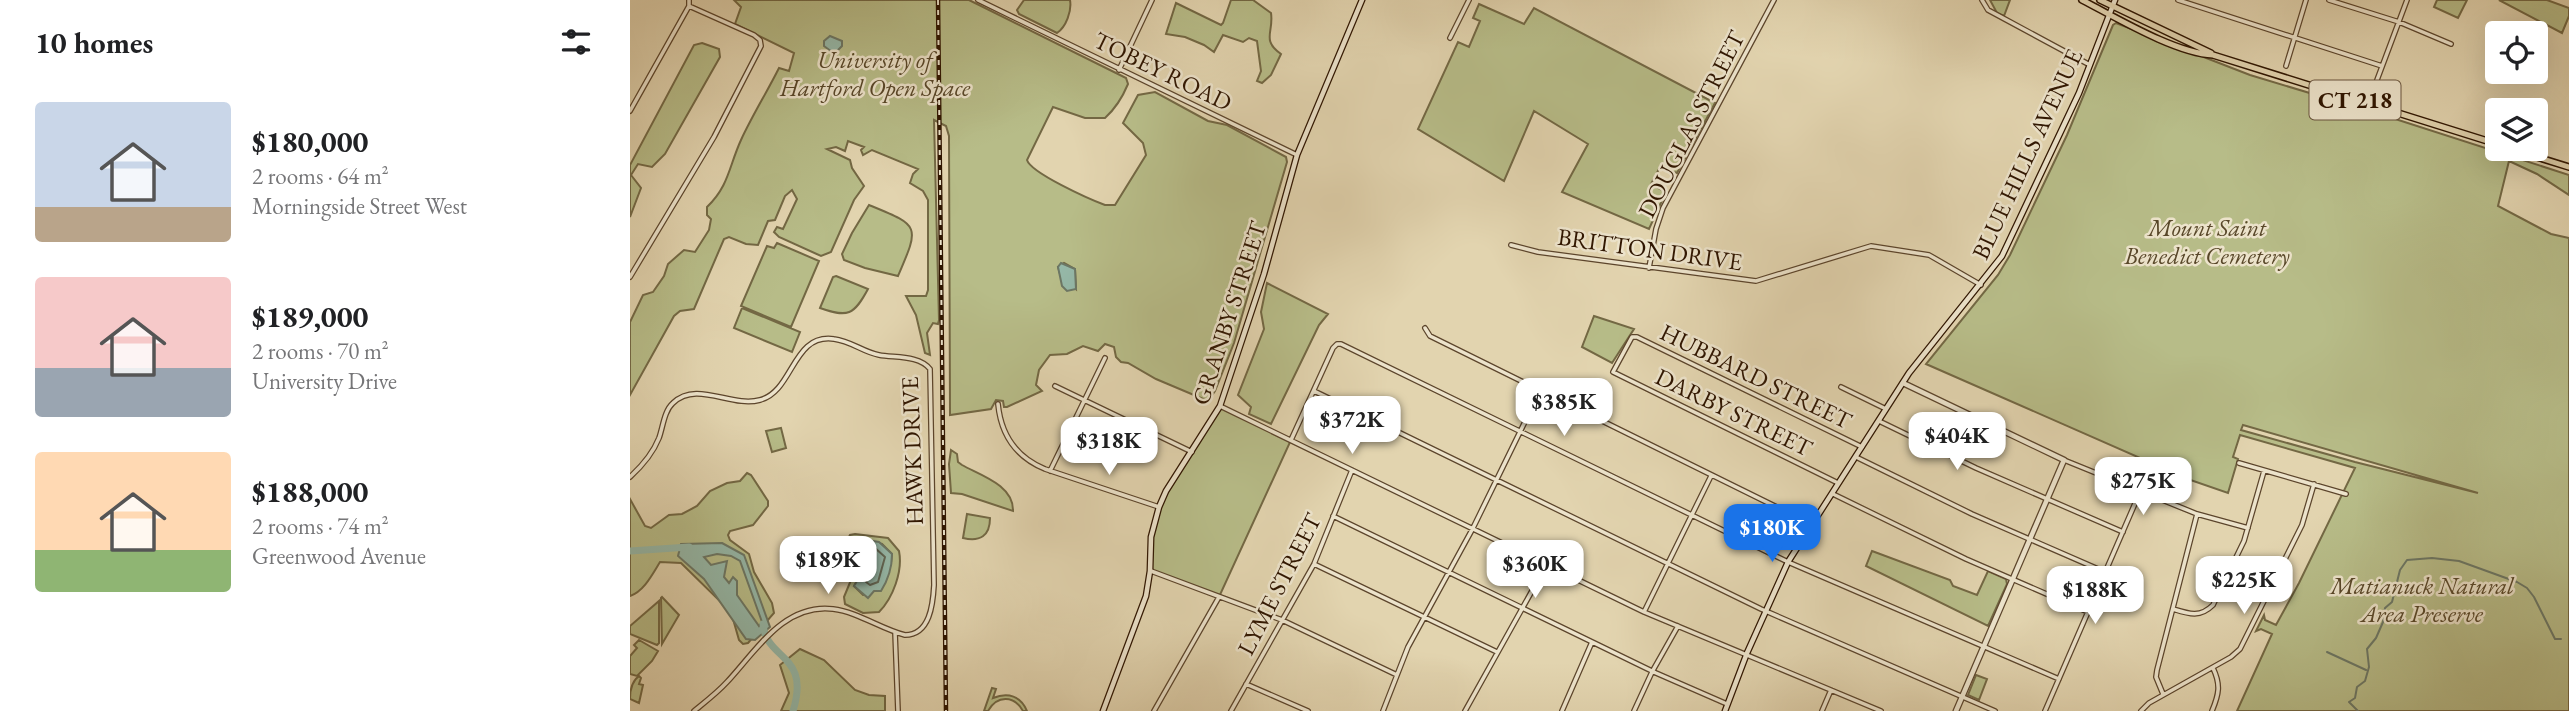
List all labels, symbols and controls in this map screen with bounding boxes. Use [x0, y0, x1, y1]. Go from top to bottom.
map controls [2485, 21, 2548, 161]
button: locate [2485, 21, 2548, 84]
text: 10 homes [35, 23, 153, 62]
icon: filters [557, 23, 595, 61]
street label: TOBEY ROAD [1089, 24, 1237, 118]
street label: DOUGLAS STREET [1630, 25, 1752, 223]
park label: University of Hartford Open Space [779, 44, 971, 103]
street label: BLUE HILLS AVENUE [1965, 44, 2089, 264]
road number: CT 218 [2310, 80, 2400, 120]
button: layers [2485, 98, 2548, 161]
text: $180,000 [252, 122, 368, 161]
icon: home [91, 130, 175, 214]
text: 2 rooms · 64 m² [252, 161, 389, 191]
text: Morningside Street West [252, 191, 467, 221]
park label: Mount Saint Benedict Cemetery [2123, 212, 2290, 271]
street label: GRANBY STREET [1185, 217, 1274, 409]
street label: BRITTON DRIVE [1556, 221, 1744, 277]
text: $189,000 [252, 297, 368, 336]
icon: home [91, 305, 175, 389]
street label: HUBBARD STREET [1655, 316, 1858, 436]
text: 2 rooms · 70 m² [252, 336, 389, 366]
street label: DARBY STREET [1650, 361, 1818, 464]
text: University Drive [252, 366, 397, 396]
street label: HAWK DRIVE [894, 376, 930, 526]
pin: $385K [1515, 378, 1613, 438]
text: $385K [1532, 386, 1596, 416]
pin: $372K [1303, 396, 1401, 456]
text: $372K [1320, 404, 1384, 434]
pin: $404K [1908, 412, 2006, 472]
pin: $318K [1060, 418, 1158, 477]
text: $404K [1925, 420, 1989, 450]
text: $318K [1077, 425, 1141, 455]
pin: $275K [2094, 458, 2192, 517]
text: $275K [2111, 465, 2175, 495]
text: $188,000 [252, 472, 368, 511]
icon: home [91, 480, 175, 564]
pin: $180K [1723, 504, 1821, 564]
street label: LYME STREET [1230, 507, 1328, 660]
text: 2 rooms · 74 m² [252, 511, 389, 541]
text: $180K [1740, 512, 1804, 542]
pin: $189K [779, 536, 877, 596]
pin: $360K [1486, 540, 1584, 600]
text: Greenwood Avenue [252, 541, 426, 571]
text: $189K [796, 544, 860, 574]
text: $360K [1503, 548, 1567, 578]
pin: $225K [2195, 556, 2293, 616]
text: $225K [2212, 564, 2276, 594]
pin: $188K [2046, 566, 2144, 626]
park label: Matianuck Natural Area Preserve [2328, 570, 2515, 629]
text: $188K [2063, 574, 2127, 604]

